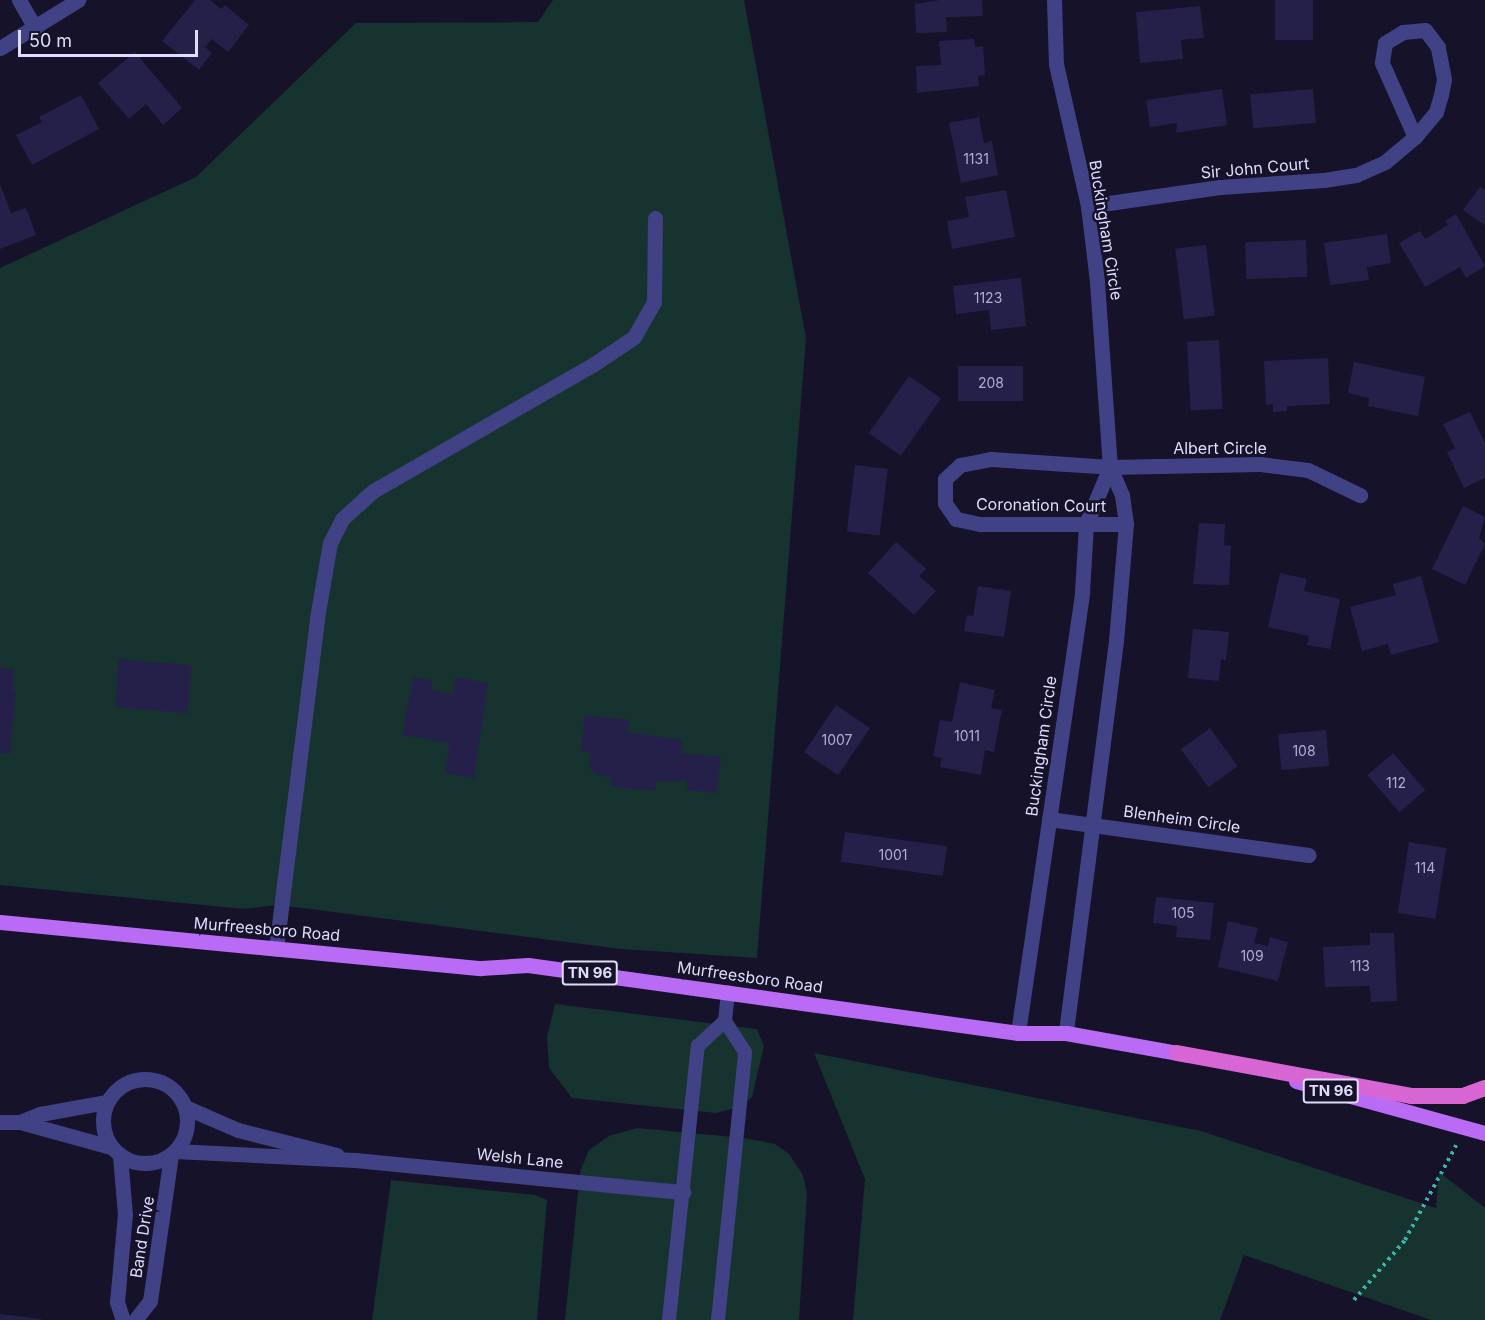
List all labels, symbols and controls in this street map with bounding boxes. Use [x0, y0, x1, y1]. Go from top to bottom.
scale bar [21, 18, 201, 56]
text: 50 m [29, 30, 72, 51]
house number: 1131 [963, 151, 989, 167]
street label: Sir John Court [1200, 154, 1310, 182]
street label: Buckingham Circle [1085, 159, 1127, 301]
house number: 1123 [974, 290, 1002, 306]
house number: 208 [978, 375, 1004, 391]
street label: Albert Circle [1173, 438, 1267, 458]
street label: Coronation Court [976, 494, 1106, 516]
street label: Buckingham Circle [1022, 675, 1060, 817]
house number: 1011 [954, 728, 980, 744]
house number: 1007 [821, 732, 853, 748]
house number: 108 [1292, 743, 1316, 759]
house number: 112 [1386, 775, 1406, 791]
street label: Blenheim Circle [1122, 801, 1242, 837]
house number: 1001 [878, 847, 908, 863]
house number: 114 [1415, 860, 1435, 876]
house number: 105 [1171, 905, 1195, 921]
street label: Murfreesboro Road [193, 913, 341, 945]
house number: 109 [1240, 948, 1264, 964]
street label: Murfreesboro Road [676, 957, 824, 997]
house number: 113 [1350, 958, 1370, 974]
road number: TN 96 [562, 961, 618, 985]
road number: TN 96 [1302, 1079, 1360, 1103]
street label: Welsh Lane [476, 1144, 564, 1172]
street label: Band Drive [126, 1195, 158, 1279]

